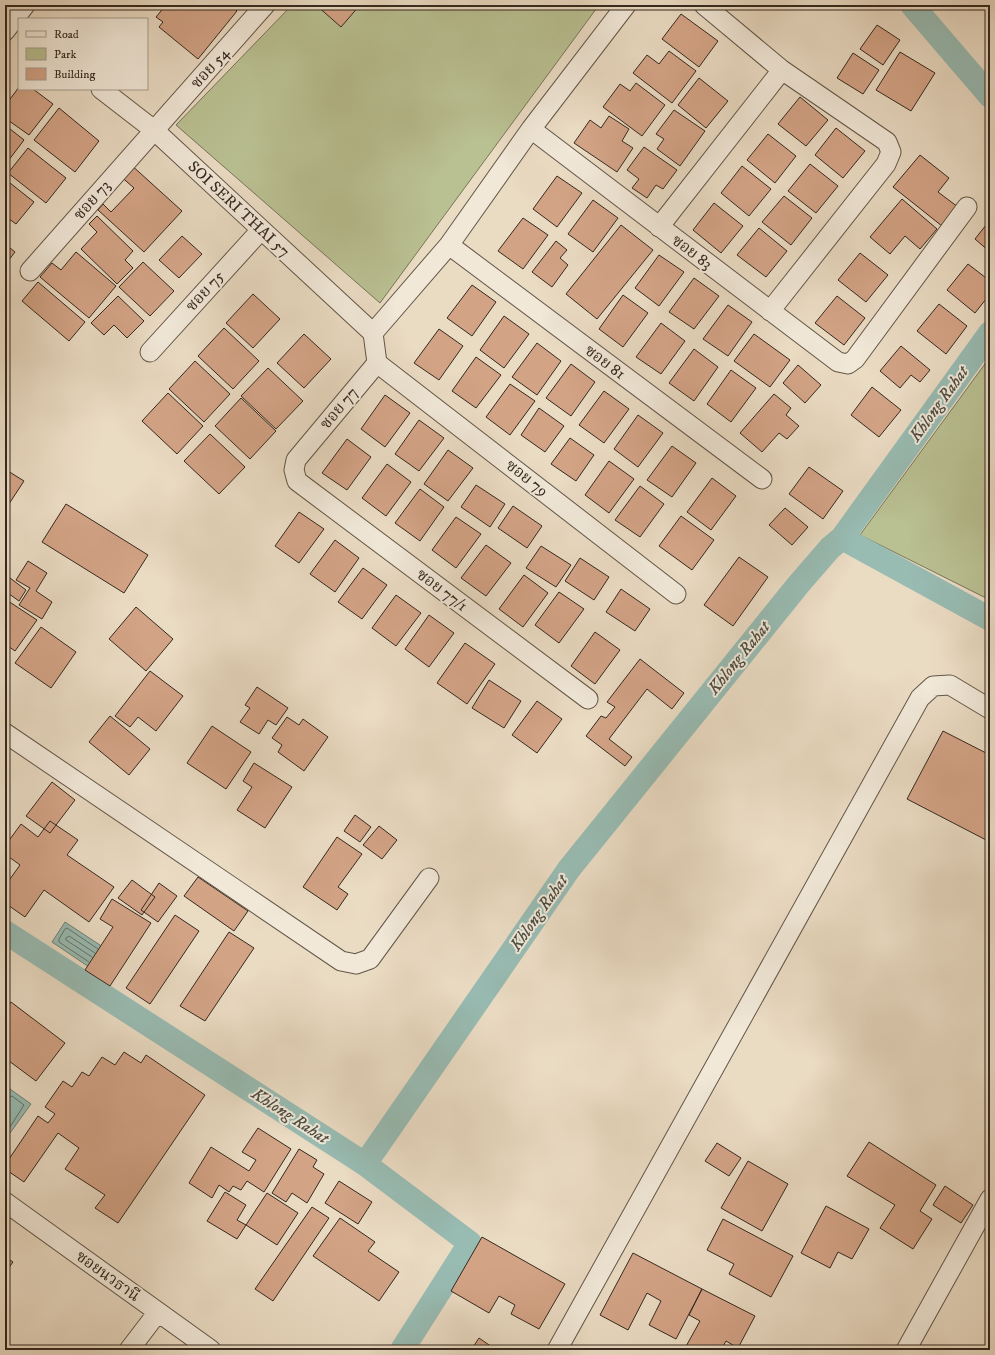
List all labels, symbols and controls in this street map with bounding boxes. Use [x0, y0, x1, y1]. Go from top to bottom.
legend [18, 18, 148, 90]
text: Road [54, 27, 79, 42]
street label: ซอย 54 [186, 43, 234, 93]
text: Park [54, 47, 76, 62]
text: Building [54, 67, 95, 82]
street label: SOI SERI THAI 57 [184, 157, 294, 261]
street label: ซอย 73 [69, 176, 115, 224]
street label: ซอย 83 [668, 230, 716, 274]
street label: ซอย 75 [181, 266, 229, 316]
street label: ซอย 81 [581, 340, 629, 384]
water label: Khlong Rahat [904, 361, 975, 447]
street label: ซอย 77 [316, 383, 362, 433]
street label: ซอย 79 [502, 455, 552, 501]
street label: ซอย 77/1 [412, 564, 472, 616]
water label: Khlong Rahat [702, 616, 776, 700]
water label: Khlong Rahat [504, 869, 574, 956]
water label: Khlong Rahat [246, 1082, 334, 1150]
street label: ซอยนวธานี [72, 1246, 144, 1306]

